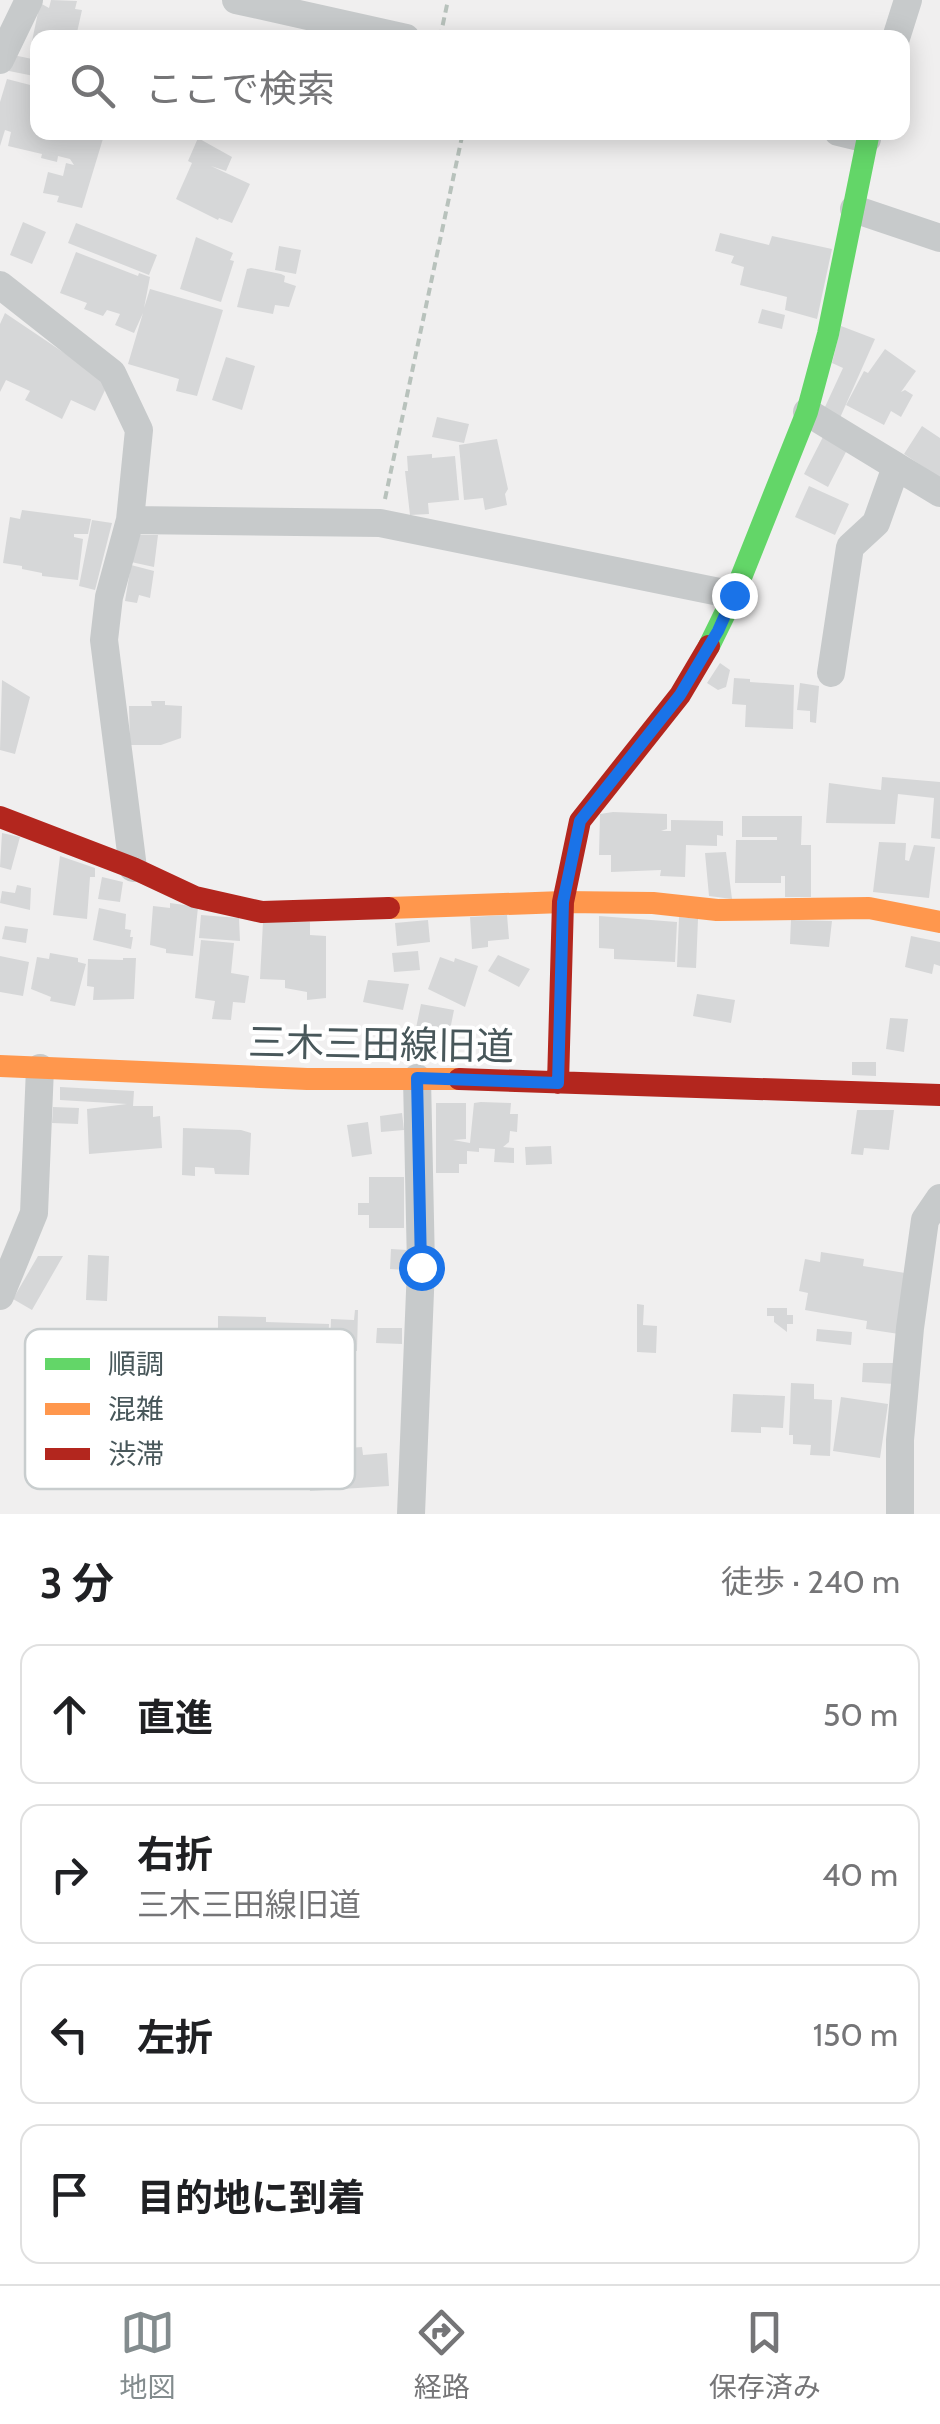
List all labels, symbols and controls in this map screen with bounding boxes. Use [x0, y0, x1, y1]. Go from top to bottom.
search box [30, 30, 910, 140]
icon: search [65, 58, 120, 113]
text: ここで検索 [145, 65, 335, 112]
route end [712, 573, 758, 619]
street label: 三木三田線旧道 [248, 1018, 514, 1070]
route start [399, 1245, 445, 1291]
legend [25, 1329, 355, 1489]
text: 順調 [108, 1347, 164, 1381]
text: 混雑 [108, 1392, 164, 1426]
text: 渋滞 [108, 1437, 164, 1471]
text: 3 分 [40, 1557, 114, 1609]
text: 徒歩 · 240 m [721, 1562, 900, 1601]
icon: ahead [42, 1687, 97, 1742]
text: 直進 [137, 1694, 213, 1741]
text: 50 m [823, 1695, 898, 1734]
text: 右折 [137, 1831, 213, 1878]
icon: right [42, 1847, 97, 1902]
text: 40 m [822, 1855, 898, 1894]
text: 三木三田線旧道 [137, 1885, 361, 1924]
icon: left [42, 2007, 97, 2062]
text: 左折 [137, 2014, 213, 2061]
text: 150 m [813, 2015, 898, 2054]
icon: arrive [42, 2167, 97, 2222]
text: 目的地に到着 [137, 2174, 365, 2221]
tab: 地図 [119, 2305, 175, 2405]
tab: 経路 [414, 2305, 470, 2405]
tab: 保存済み [709, 2305, 821, 2405]

